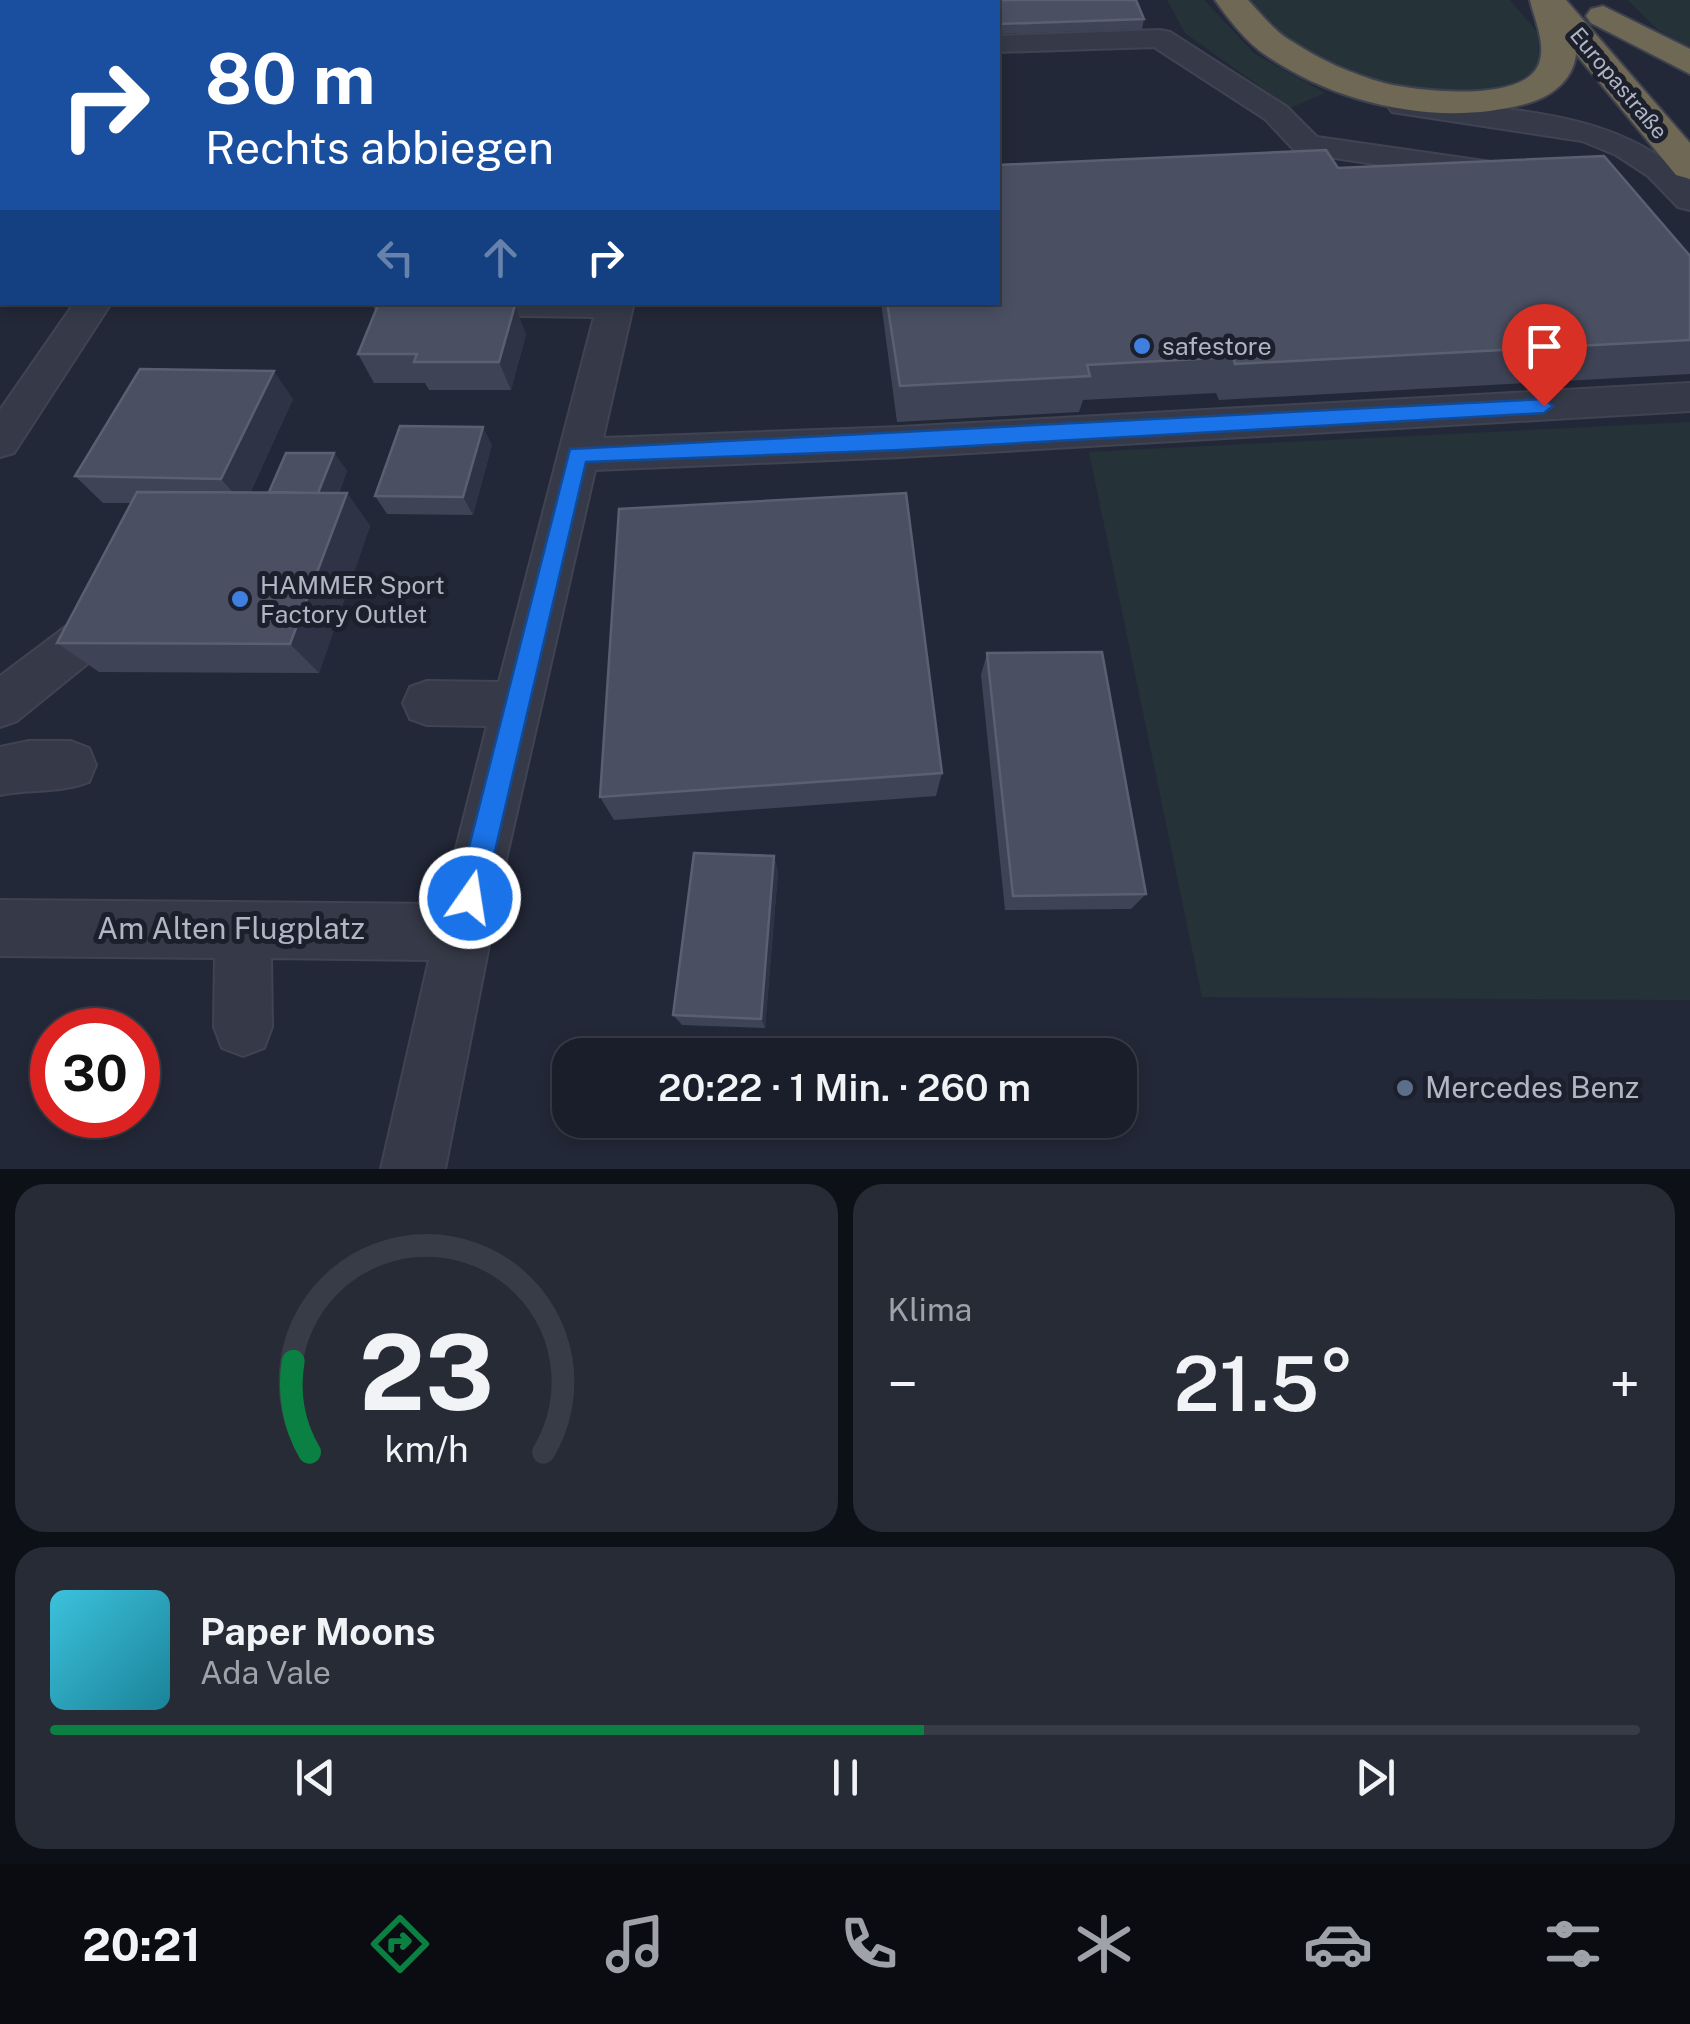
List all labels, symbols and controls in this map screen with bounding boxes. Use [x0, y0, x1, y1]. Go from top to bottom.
street label: Europastraße [1565, 22, 1673, 144]
text: 80 m [205, 37, 375, 120]
icon: right [40, 40, 170, 170]
text: Rechts abbiegen [205, 121, 554, 174]
icon: left [368, 230, 423, 285]
icon: ahead [473, 230, 528, 285]
icon: right [578, 230, 633, 285]
pin [1502, 304, 1587, 407]
icon: arrive [1517, 319, 1572, 374]
place label: safestore [1162, 331, 1272, 361]
marker: safestore [1131, 335, 1153, 357]
place label: HAMMER Sport Factory Outlet [260, 570, 445, 629]
marker: HAMMER Sport Factory Outlet [229, 588, 251, 610]
position arrow [418, 846, 522, 950]
street label: Am Alten Flugplatz [97, 910, 365, 946]
speed limit sign: 30 [30, 1008, 160, 1138]
text: 20:22 · 1 Min. · 260 m [658, 1065, 1031, 1110]
place label: Mercedes Benz [1425, 1069, 1639, 1105]
marker: Mercedes Benz [1394, 1077, 1416, 1099]
text: Klima [888, 1291, 972, 1328]
text: 23 [359, 1311, 494, 1433]
text: 21.5° [1173, 1340, 1354, 1428]
text: − [888, 1352, 918, 1416]
text: + [1609, 1352, 1640, 1416]
text: km/h [384, 1428, 468, 1470]
text: Paper Moons [200, 1609, 435, 1654]
text: Ada Vale [200, 1654, 331, 1691]
icon: previous [288, 1750, 343, 1805]
icon: pause [818, 1750, 873, 1805]
icon: next [1348, 1750, 1403, 1805]
icon: directions [365, 1909, 435, 1979]
icon: music [600, 1909, 670, 1979]
icon: phone [834, 1909, 904, 1979]
icon: climate [1069, 1909, 1139, 1979]
icon: car [1303, 1909, 1373, 1979]
icon: filters [1538, 1909, 1608, 1979]
text: 20:21 [82, 1918, 201, 1971]

